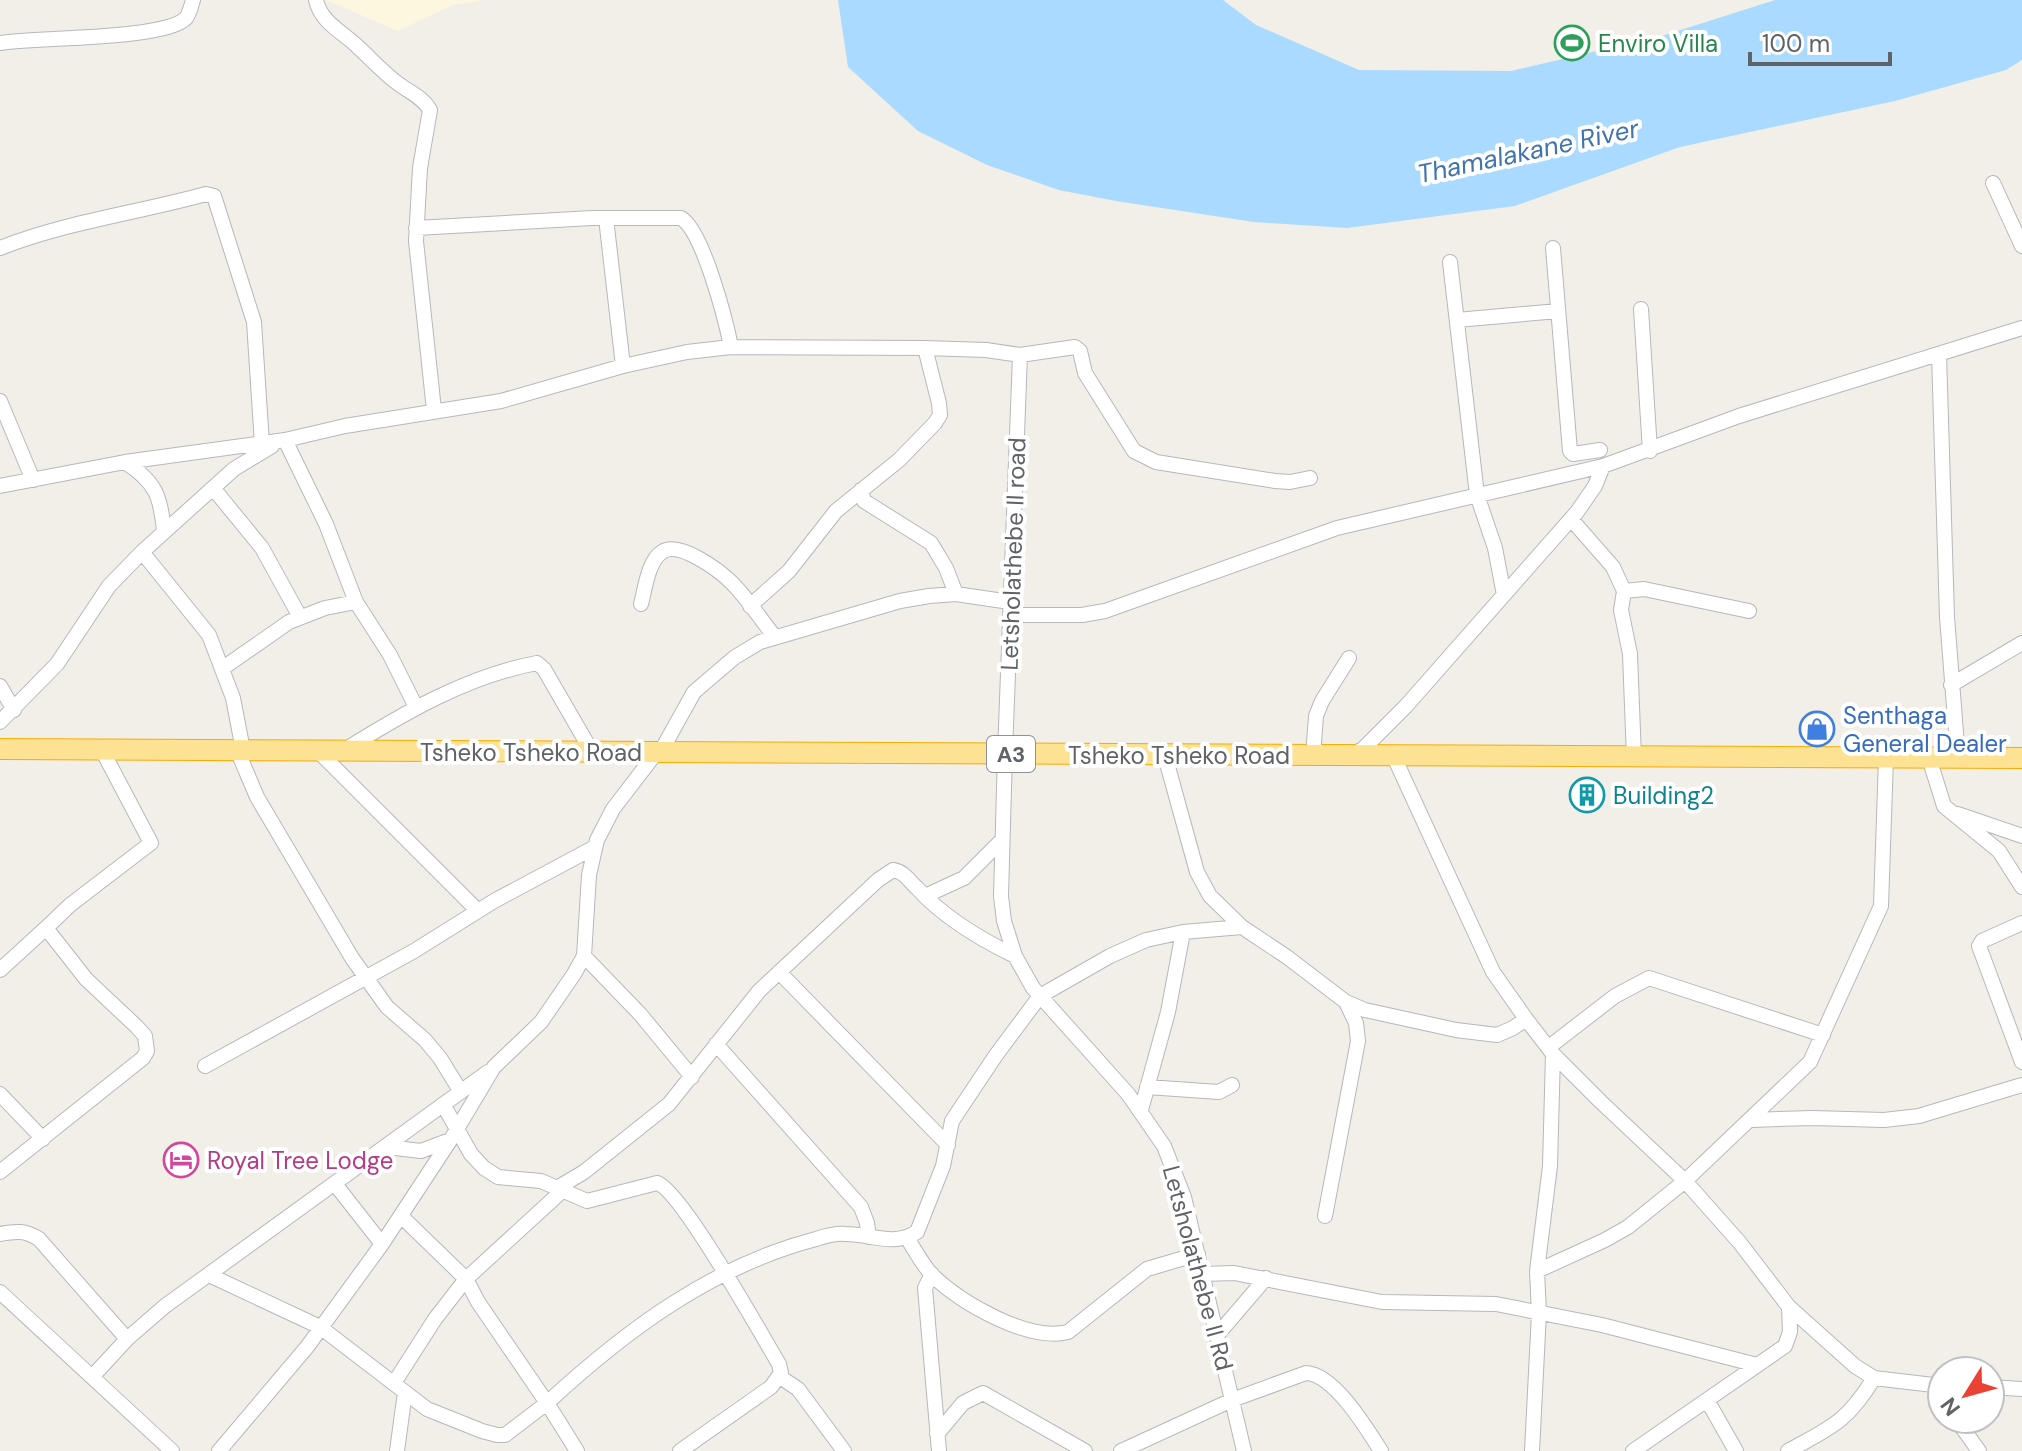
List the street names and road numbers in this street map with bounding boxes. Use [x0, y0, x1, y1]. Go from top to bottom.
street label: Letsholathebe II road [993, 437, 1033, 671]
road number: A3 [987, 736, 1035, 772]
street label: Tsheko Tsheko Road [420, 737, 642, 768]
street label: Tsheko Tsheko Road [1068, 740, 1290, 771]
street label: Letsholathebe II Rd [1156, 1162, 1240, 1374]

